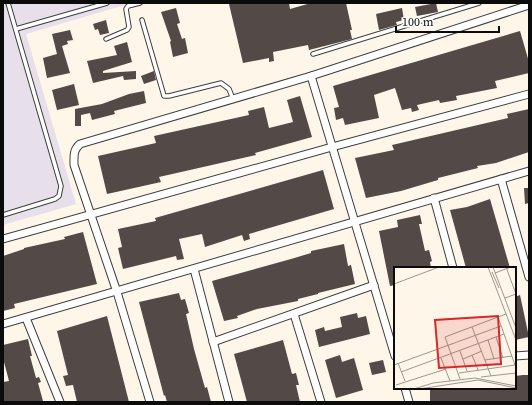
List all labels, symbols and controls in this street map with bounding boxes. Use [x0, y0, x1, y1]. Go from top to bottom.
scale bar [396, 8, 499, 34]
text: 100 m [402, 14, 434, 30]
inset map [394, 267, 516, 389]

